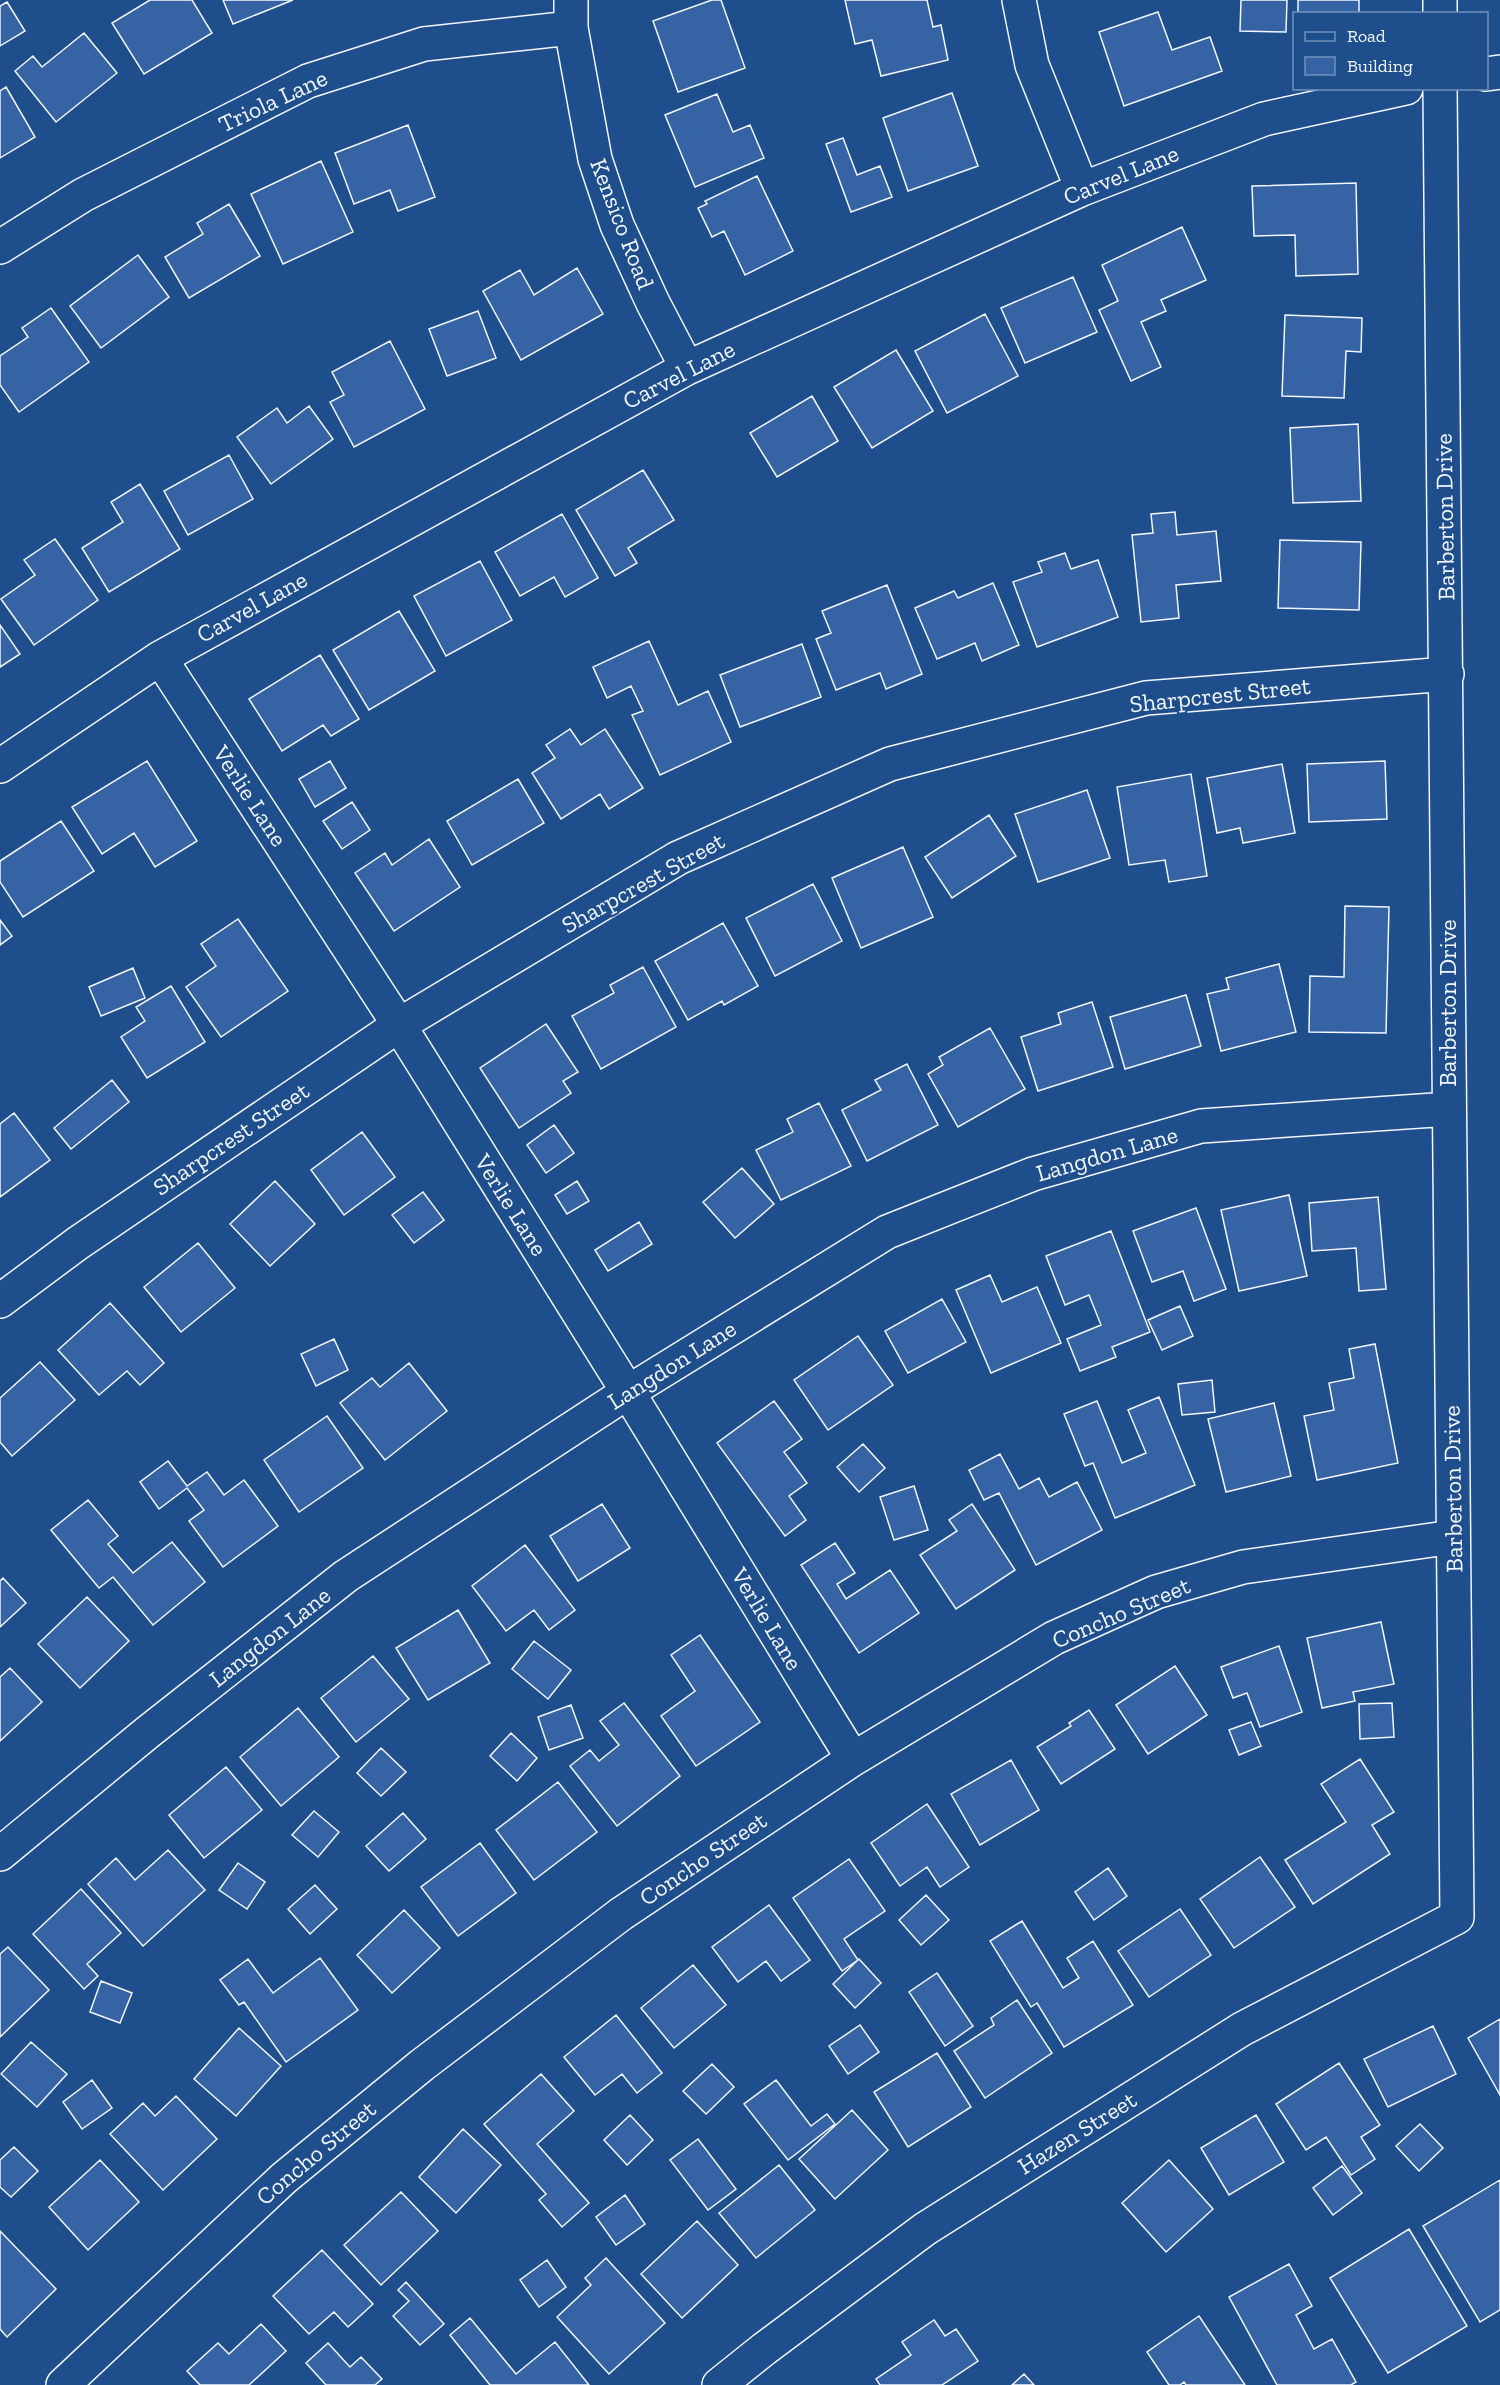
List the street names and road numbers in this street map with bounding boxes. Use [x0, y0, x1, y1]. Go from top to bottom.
street label: Triola Lane [214, 63, 332, 138]
street label: Carvel Lane [1059, 138, 1183, 211]
street label: Kensico Road [584, 154, 661, 293]
street label: Carvel Lane [618, 334, 740, 415]
street label: Barberton Drive [1429, 433, 1460, 601]
street label: Carvel Lane [191, 564, 312, 649]
street label: Sharpcrest Street [1128, 671, 1312, 718]
street label: Verlie Lane [206, 739, 294, 852]
street label: Sharpcrest Street [556, 826, 729, 939]
street label: Barberton Drive [1433, 919, 1462, 1087]
street label: Sharpcrest Street [147, 1076, 314, 1201]
street label: Langdon Lane [1033, 1119, 1181, 1188]
street label: Verlie Lane [468, 1148, 554, 1261]
street label: Langdon Lane [602, 1314, 741, 1416]
street label: Barberton Drive [1437, 1405, 1468, 1573]
street label: Verlie Lane [725, 1561, 809, 1675]
street label: Concho Street [1047, 1570, 1194, 1655]
street label: Langdon Lane [203, 1580, 336, 1693]
street label: Concho Street [634, 1805, 772, 1912]
street label: Hazen Street [1012, 2085, 1141, 2180]
street label: Concho Street [250, 2094, 381, 2211]

